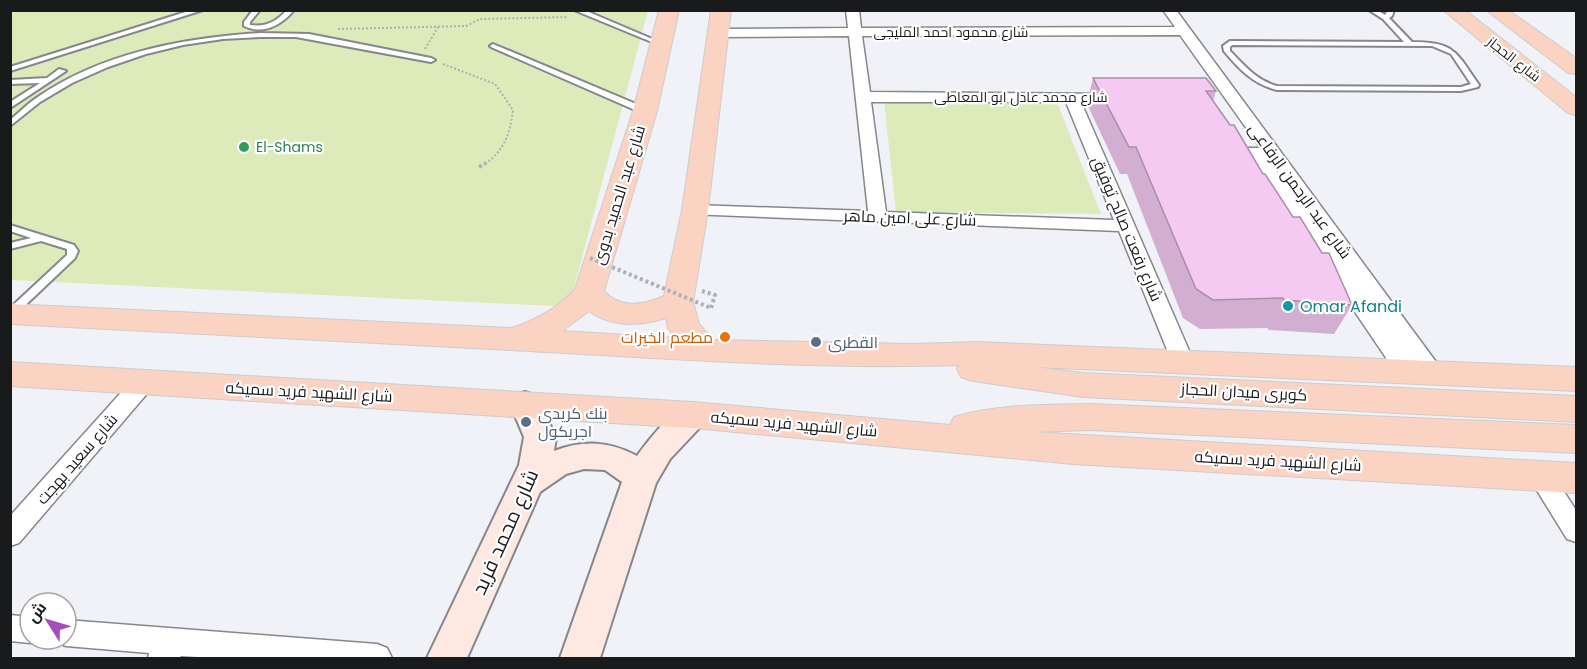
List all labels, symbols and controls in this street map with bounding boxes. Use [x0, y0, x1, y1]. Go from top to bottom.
street label: شارع محمود احمد المليجى [874, 22, 1028, 42]
street label: شارع الحجاز [1482, 31, 1545, 86]
street label: شارع محمد عادل ابو المعاطى [934, 87, 1108, 107]
street label: شارع عبد الرحمن الرفاعى [1243, 119, 1357, 263]
street label: شارع عبد الحميد بدوى [587, 122, 651, 268]
place label: El-Shams [256, 137, 323, 157]
marker: El-Shams [237, 140, 251, 154]
street label: شارع رفعت صالح توفيق [1086, 153, 1168, 305]
street label: شارع على امين ماهر [842, 204, 977, 232]
place label: Omar Afandi [1300, 295, 1402, 318]
marker: Omar Afandi [1281, 299, 1295, 313]
place label: مطعم الخيرات [621, 326, 713, 349]
marker: مطعم الخيرات [718, 330, 732, 344]
place label: القطرى [828, 331, 878, 354]
marker: القطرى [809, 335, 823, 349]
street label: شارع الشهيد فريد سميكه [225, 376, 393, 408]
street label: كوبرى ميدان الحجاز [1179, 377, 1308, 407]
place label: بنك كريدى اجريكول [538, 402, 608, 443]
street label: شارع الشهيد فريد سميكه [710, 405, 878, 443]
street label: شارع سعيد بهجت [31, 409, 123, 509]
marker: بنك كريدى اجريكول [519, 415, 533, 429]
street label: شارع الشهيد فريد سميكه [1194, 445, 1362, 477]
street label: شارع محمد فريد [465, 465, 545, 599]
north arrow [18, 591, 78, 651]
text: ش [21, 597, 52, 627]

